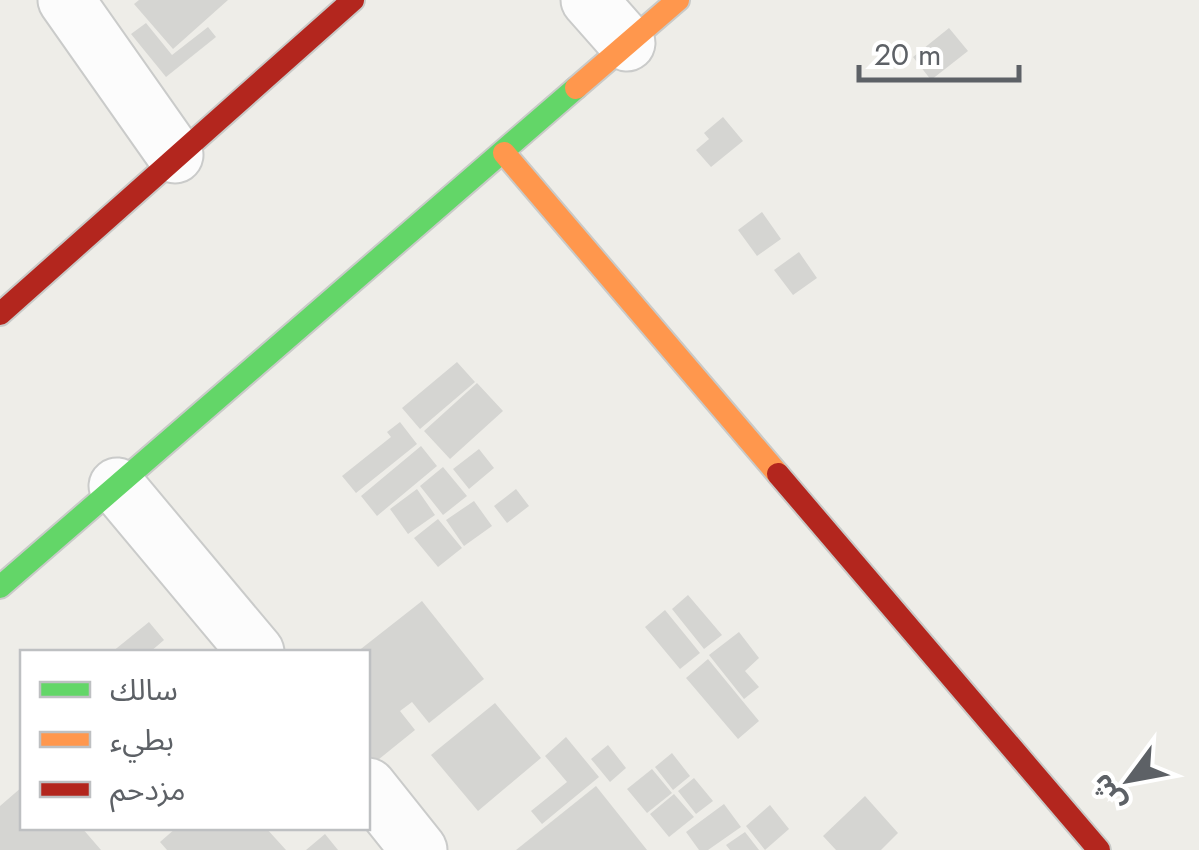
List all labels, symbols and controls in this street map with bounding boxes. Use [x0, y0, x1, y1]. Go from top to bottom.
scale bar [859, 20, 1019, 82]
text: 20 m [874, 33, 941, 76]
legend [20, 650, 370, 830]
text: سالك [110, 668, 178, 711]
text: بطيء [110, 718, 174, 763]
north arrow [1079, 730, 1179, 830]
text: ش [1081, 766, 1136, 820]
text: مزدحم [110, 768, 186, 813]

